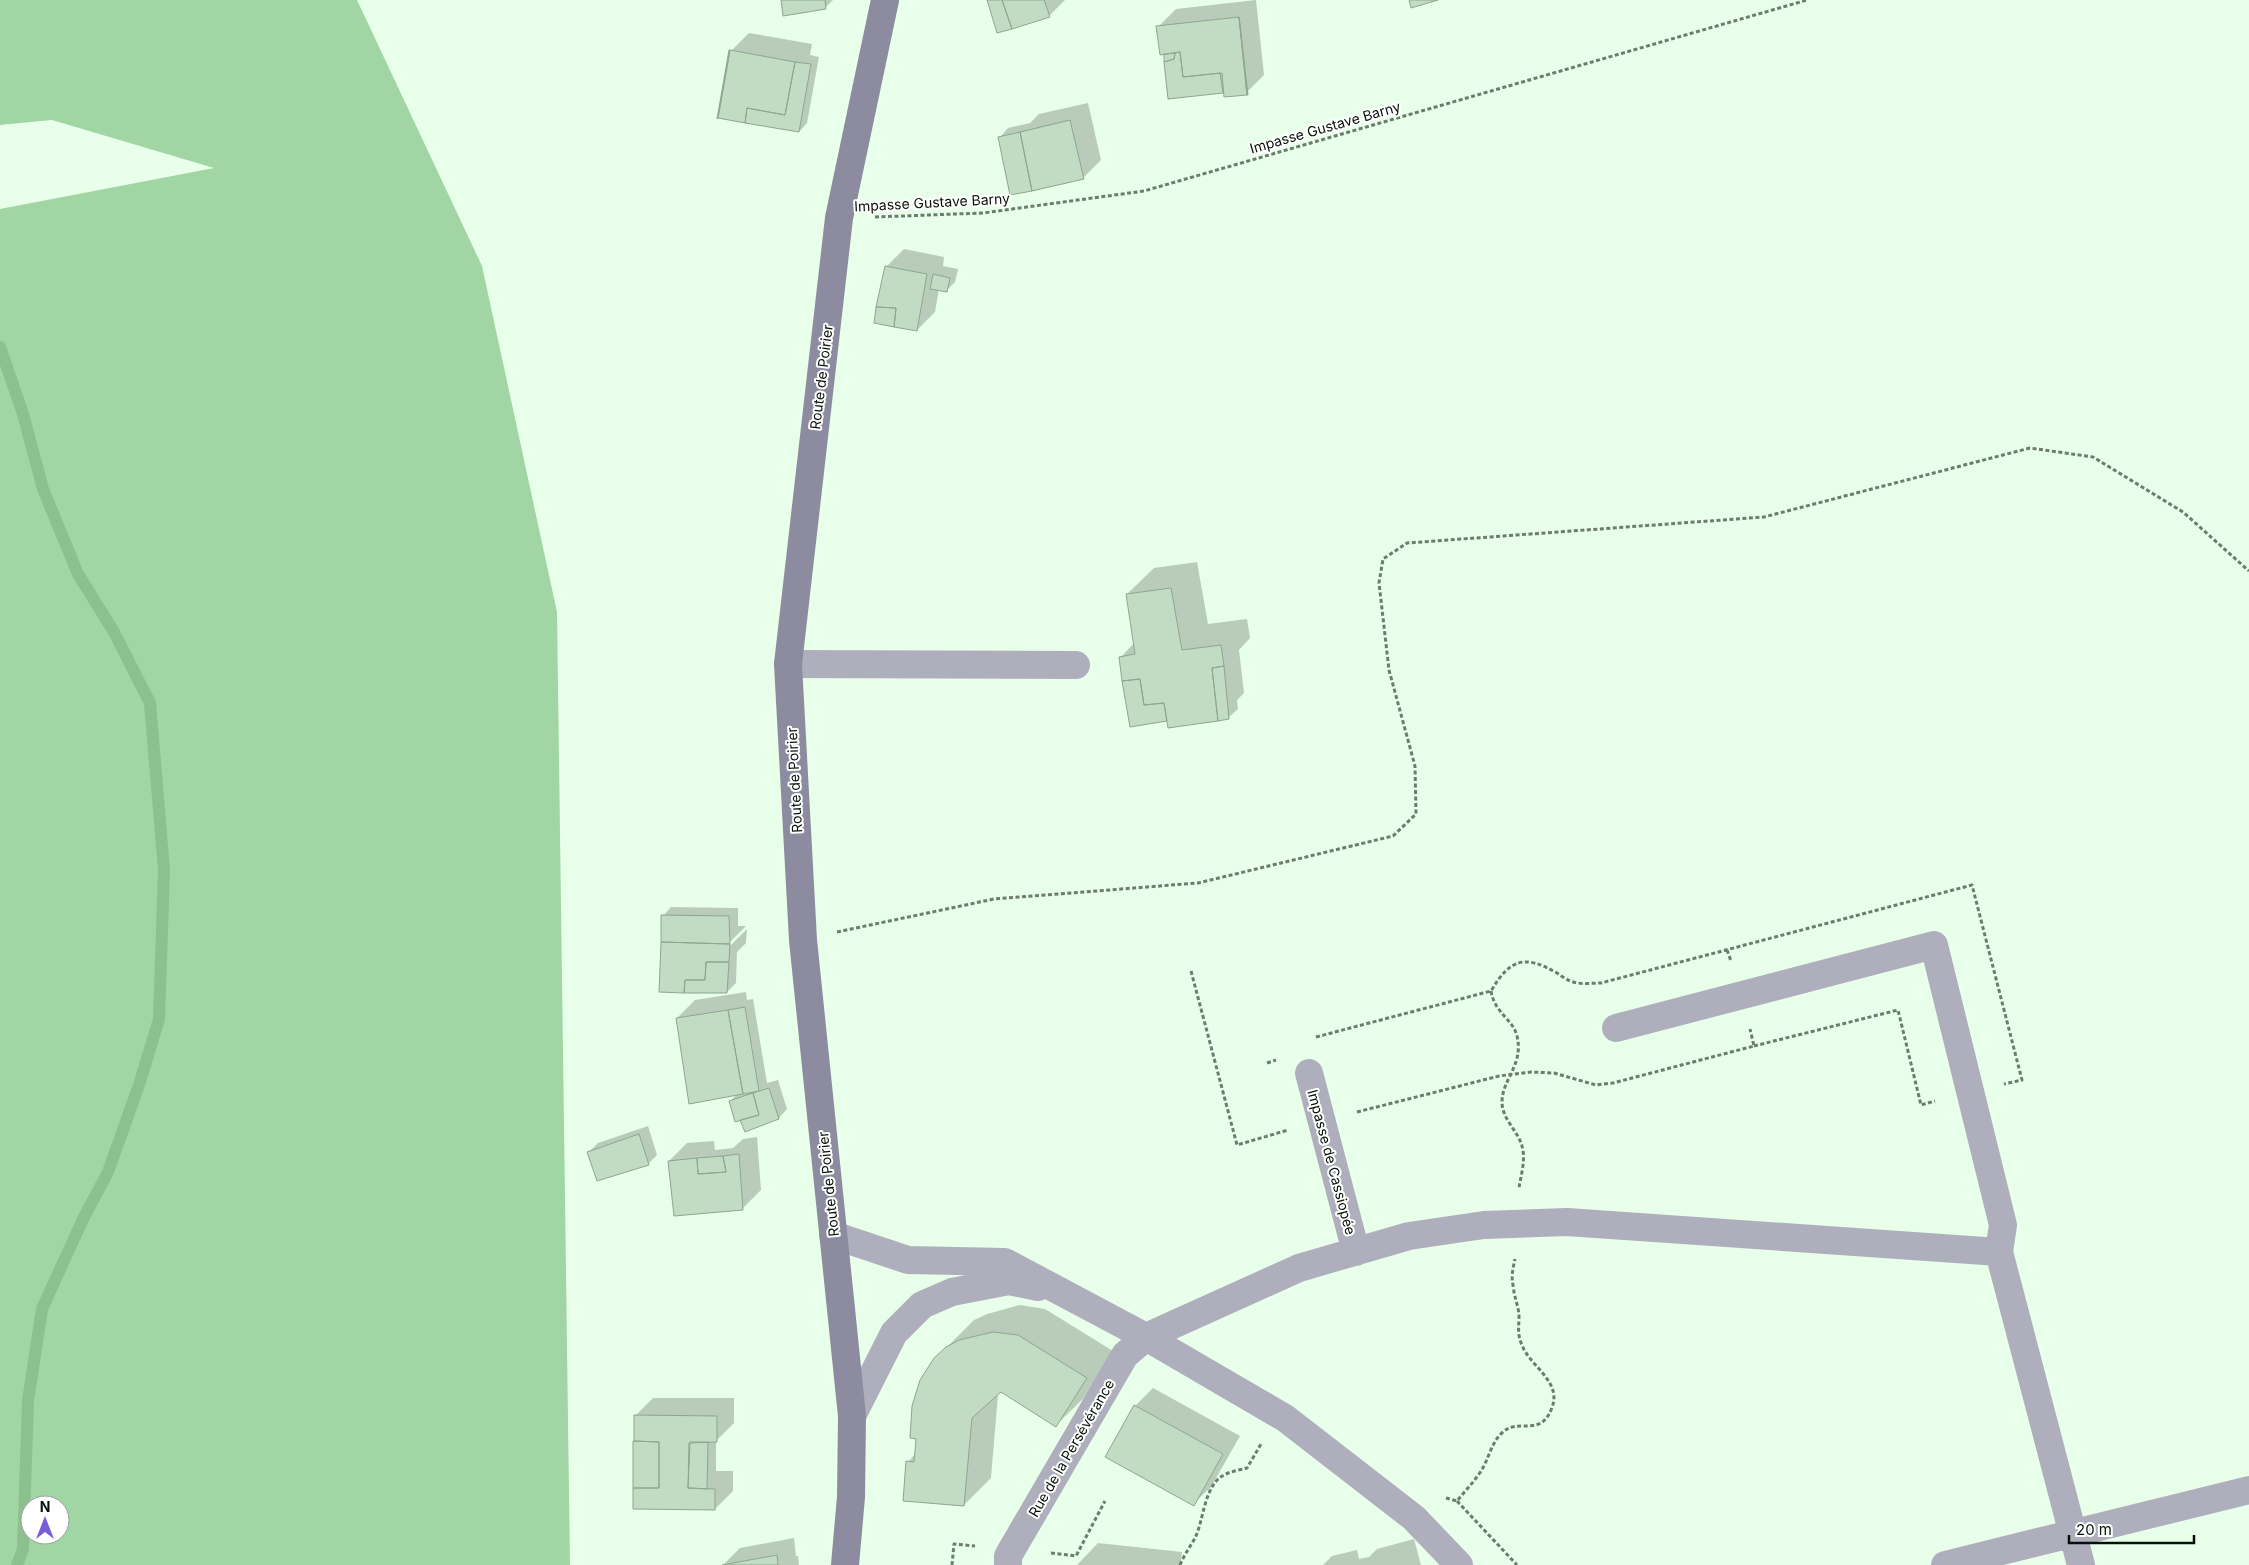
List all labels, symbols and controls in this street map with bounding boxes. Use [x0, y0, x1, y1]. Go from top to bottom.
street label: Impasse Gustave Barny [1248, 97, 1402, 157]
street label: Impasse Gustave Barny [854, 189, 1010, 215]
street label: Route de Poirier [806, 324, 836, 430]
street label: Route de Poirier [783, 727, 805, 833]
street label: Impasse de Cassiopée [1304, 1087, 1360, 1237]
street label: Route de Poirier [814, 1131, 842, 1237]
street label: Rue de la Persévérance [1025, 1376, 1117, 1520]
north arrow [20, 1495, 70, 1545]
text: N [40, 1498, 50, 1515]
scale bar [2069, 1512, 2194, 1544]
text: 20 m [2076, 1520, 2112, 1539]

